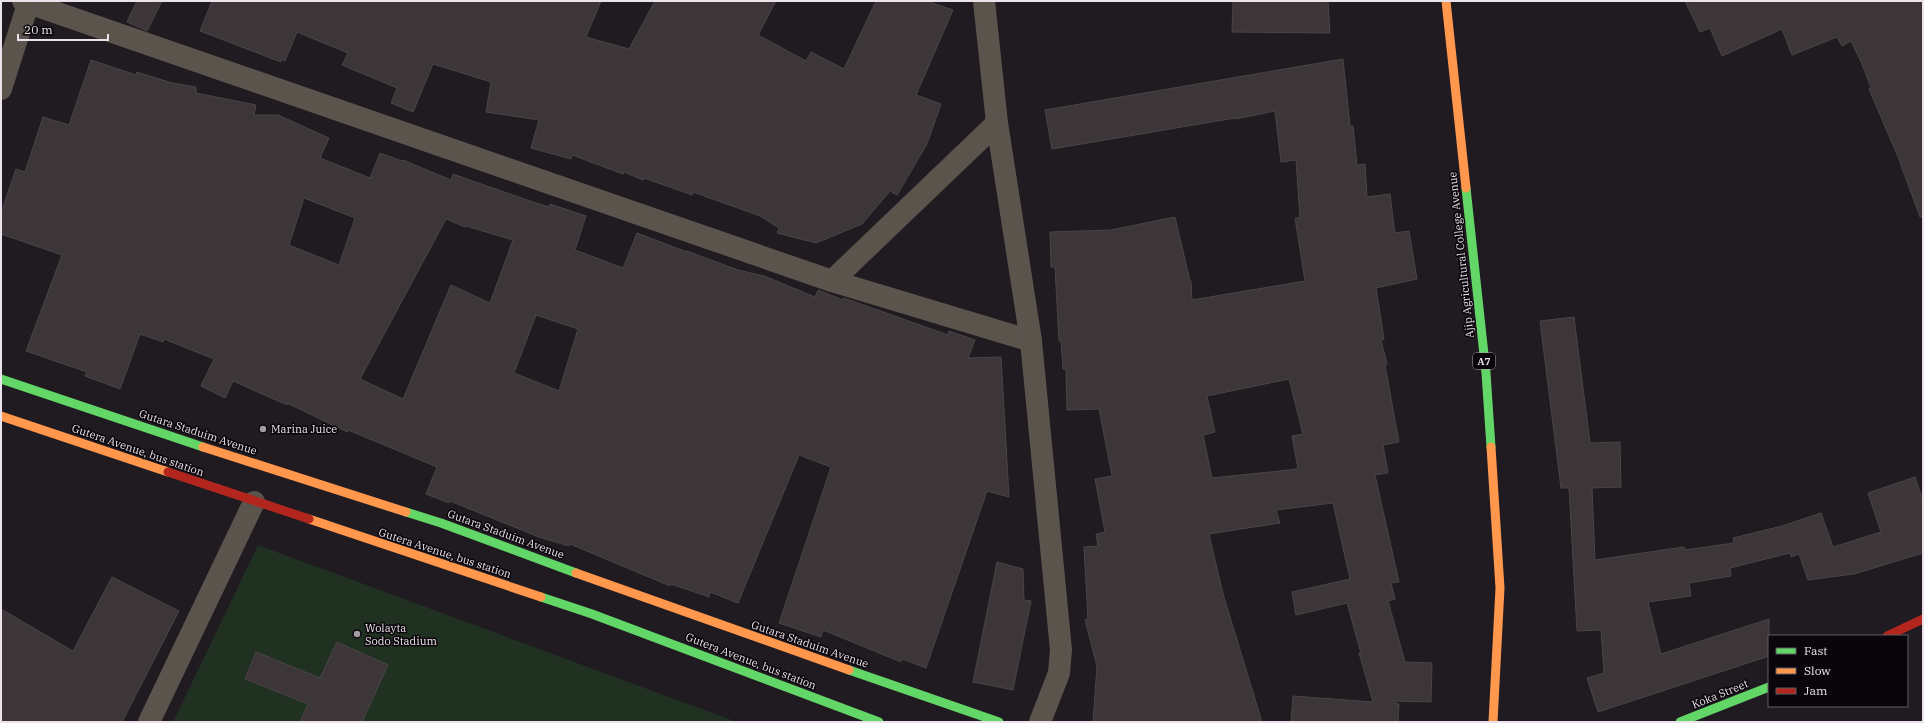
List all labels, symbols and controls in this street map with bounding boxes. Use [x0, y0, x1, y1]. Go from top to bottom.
scale bar [18, 16, 108, 42]
text: 20 m [24, 22, 53, 37]
street label: Ajip Agricultural College Avenue [1445, 171, 1477, 339]
road number: A7 [1473, 353, 1495, 369]
street label: Gutara Staduim Avenue [137, 406, 259, 458]
street label: Gutera Avenue, bus station [70, 421, 206, 479]
place label: Marina Juice [271, 422, 337, 436]
marker: Marina Juice [258, 424, 268, 434]
street label: Gutara Staduim Avenue [446, 506, 566, 562]
street label: Gutera Avenue, bus station [377, 525, 513, 581]
street label: Gutara Staduim Avenue [750, 617, 871, 671]
place label: Wolayta Sodo Stadium [365, 621, 438, 648]
marker: Wolayta Sodo Stadium [352, 629, 362, 639]
street label: Gutera Avenue, bus station [684, 630, 818, 692]
legend [1768, 635, 1908, 707]
text: Fast [1804, 643, 1828, 658]
text: Slow [1804, 663, 1831, 678]
street label: Koka Street [1690, 676, 1750, 712]
text: Jam [1804, 683, 1828, 698]

